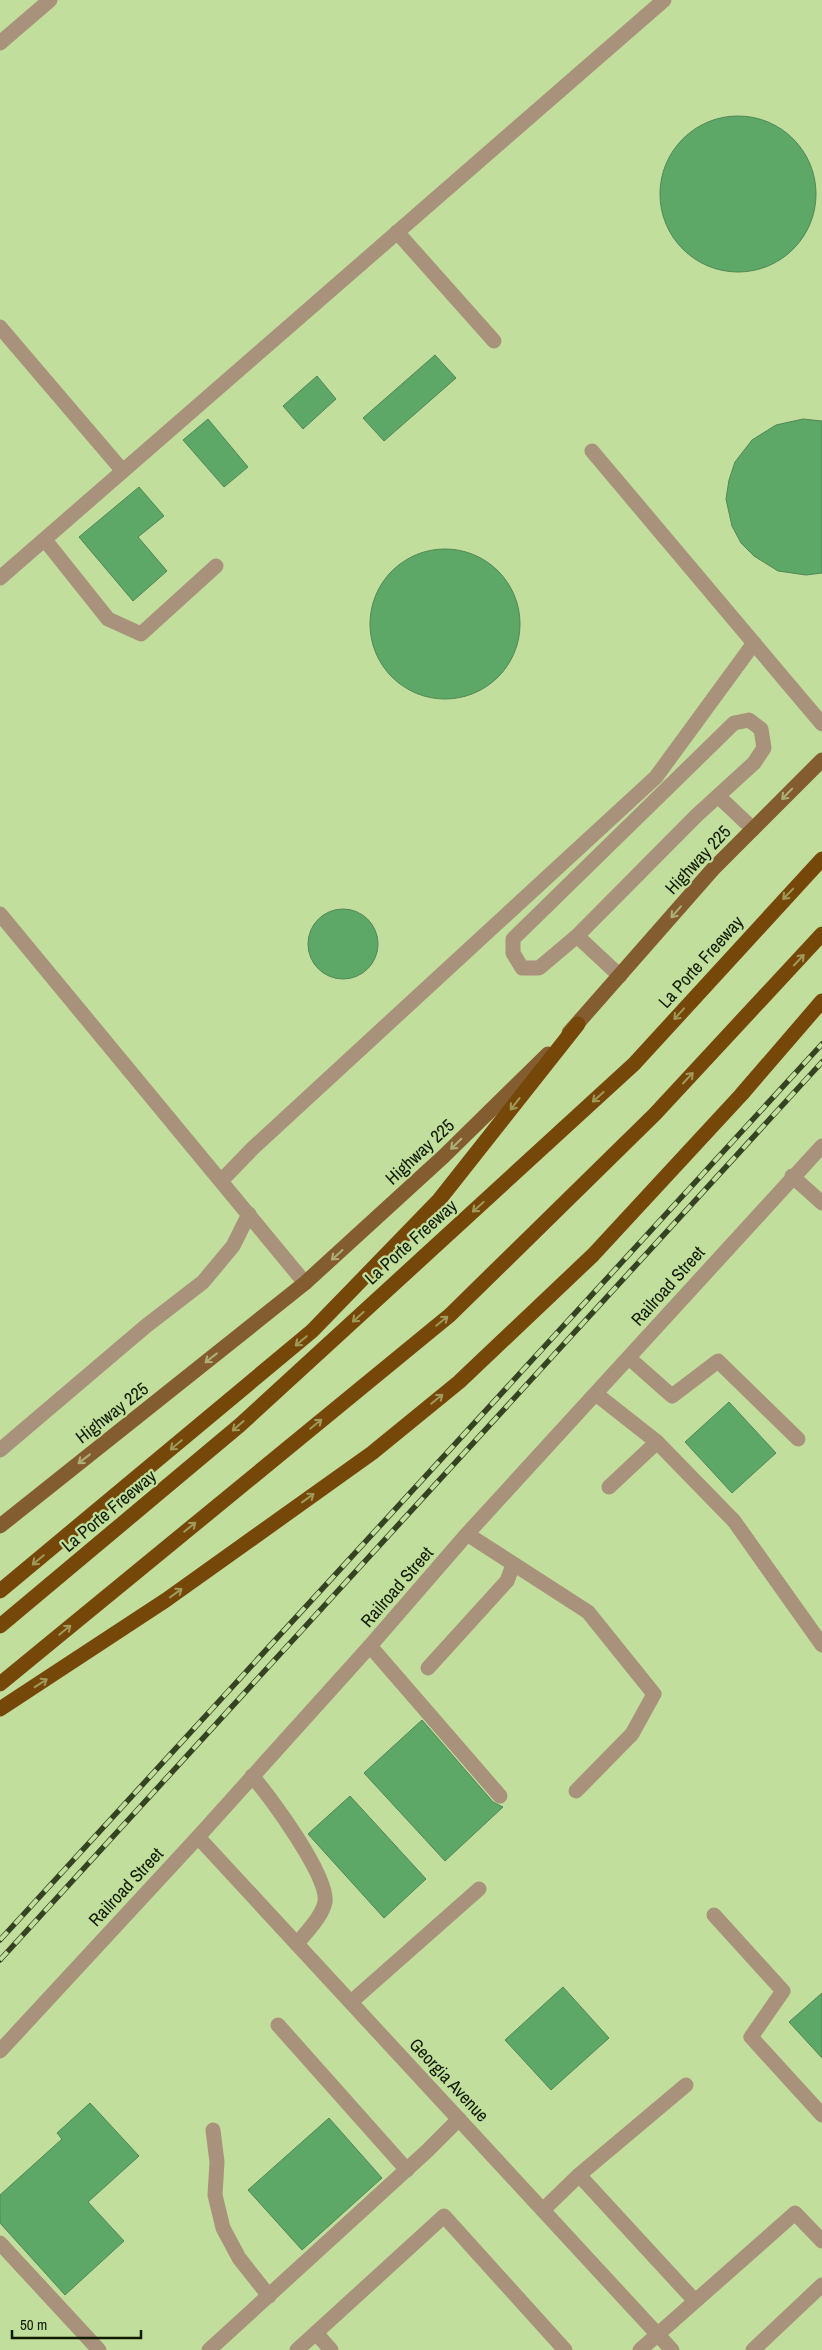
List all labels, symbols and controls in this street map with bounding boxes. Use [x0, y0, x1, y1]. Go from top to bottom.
one-way arrow [781, 788, 793, 800]
street label: Highway 225 [659, 820, 736, 900]
one-way arrow [782, 888, 794, 901]
one-way arrow [670, 906, 682, 919]
street label: La Porte Freeway [652, 910, 749, 1013]
one-way arrow [793, 953, 805, 966]
one-way arrow [673, 1008, 685, 1021]
one-way arrow [682, 1072, 694, 1085]
one-way arrow [591, 1091, 604, 1103]
one-way arrow [510, 1097, 521, 1110]
street label: Highway 225 [380, 1113, 460, 1190]
one-way arrow [450, 1138, 462, 1151]
street label: La Porte Freeway [359, 1193, 463, 1290]
one-way arrow [472, 1201, 484, 1213]
street label: Railroad Street [625, 1240, 710, 1331]
one-way arrow [330, 1249, 343, 1261]
one-way arrow [352, 1311, 365, 1323]
one-way arrow [435, 1316, 448, 1327]
one-way arrow [294, 1335, 307, 1346]
one-way arrow [204, 1353, 218, 1363]
street label: Highway 225 [70, 1376, 153, 1449]
one-way arrow [430, 1394, 443, 1405]
one-way arrow [309, 1419, 322, 1430]
one-way arrow [232, 1420, 245, 1432]
one-way arrow [170, 1439, 183, 1450]
one-way arrow [78, 1454, 91, 1465]
street label: La Porte Freeway [56, 1463, 162, 1558]
one-way arrow [301, 1493, 315, 1503]
one-way arrow [184, 1522, 197, 1533]
street label: Railroad Street [355, 1541, 439, 1632]
one-way arrow [31, 1554, 44, 1565]
one-way arrow [169, 1588, 183, 1598]
one-way arrow [58, 1625, 71, 1636]
one-way arrow [33, 1677, 47, 1687]
street label: Railroad Street [83, 1842, 169, 1931]
street label: Georgia Avenue [404, 2032, 495, 2127]
scale bar [12, 2308, 141, 2340]
text: 50 m [20, 2314, 47, 2335]

